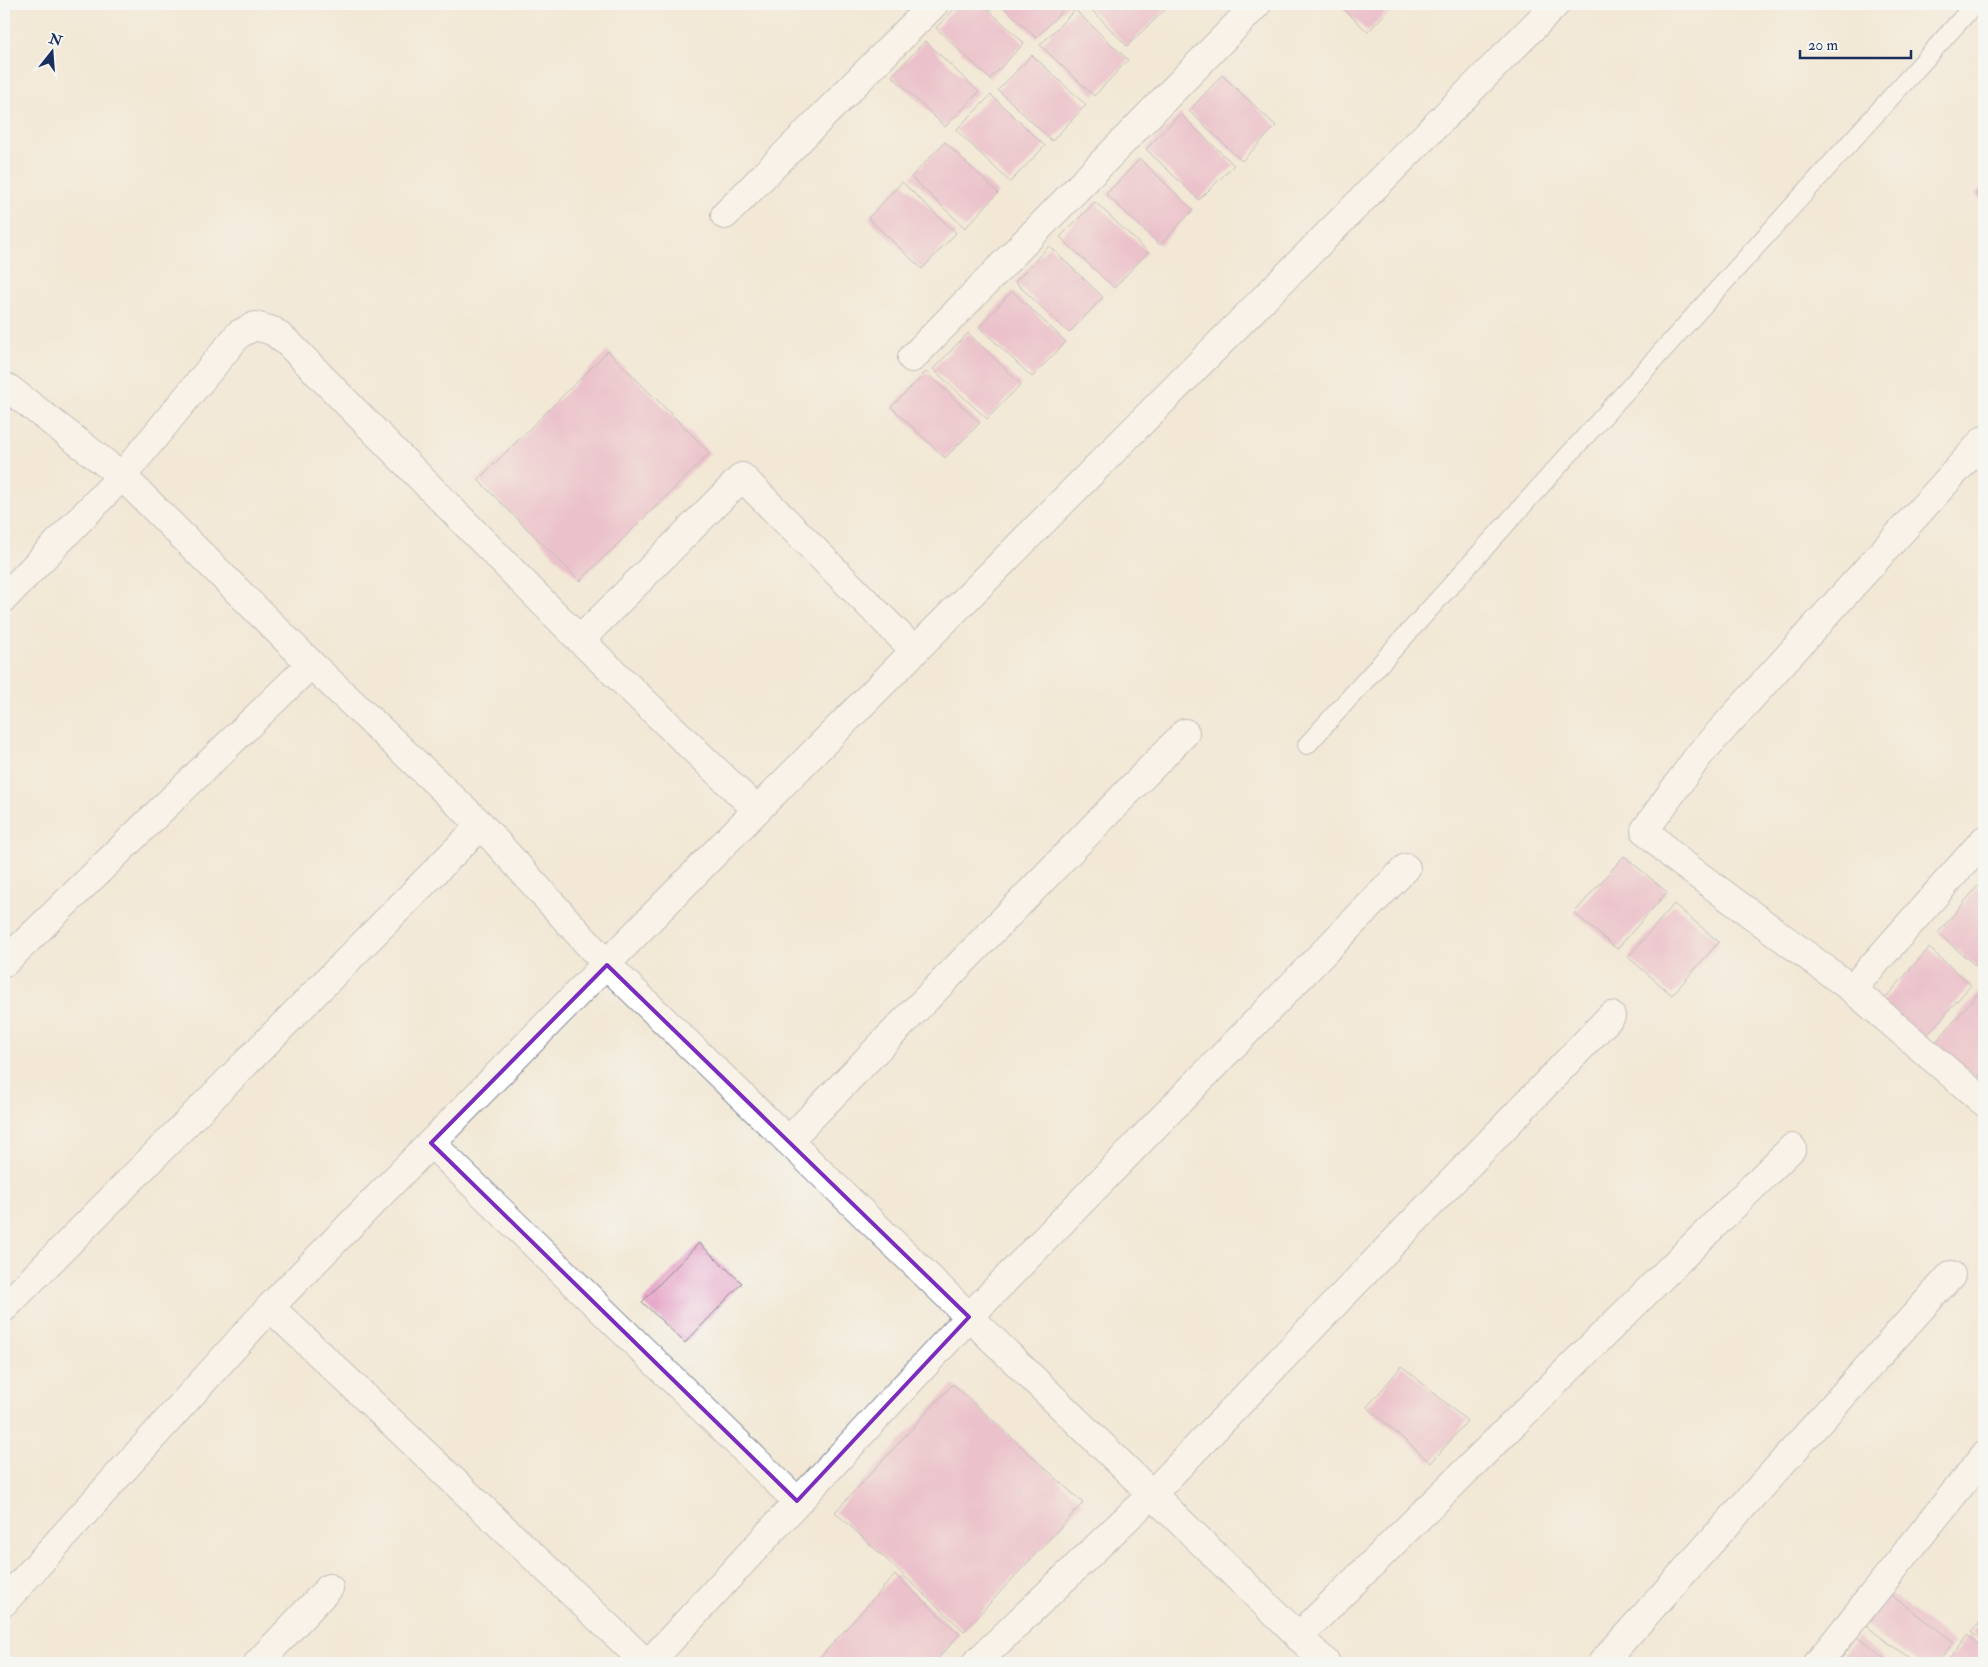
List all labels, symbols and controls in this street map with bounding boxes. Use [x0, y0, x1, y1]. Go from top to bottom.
north arrow [28, 28, 78, 78]
scale bar [1800, 28, 1912, 60]
text: N [46, 30, 65, 50]
text: 20 m [1808, 36, 1838, 55]

